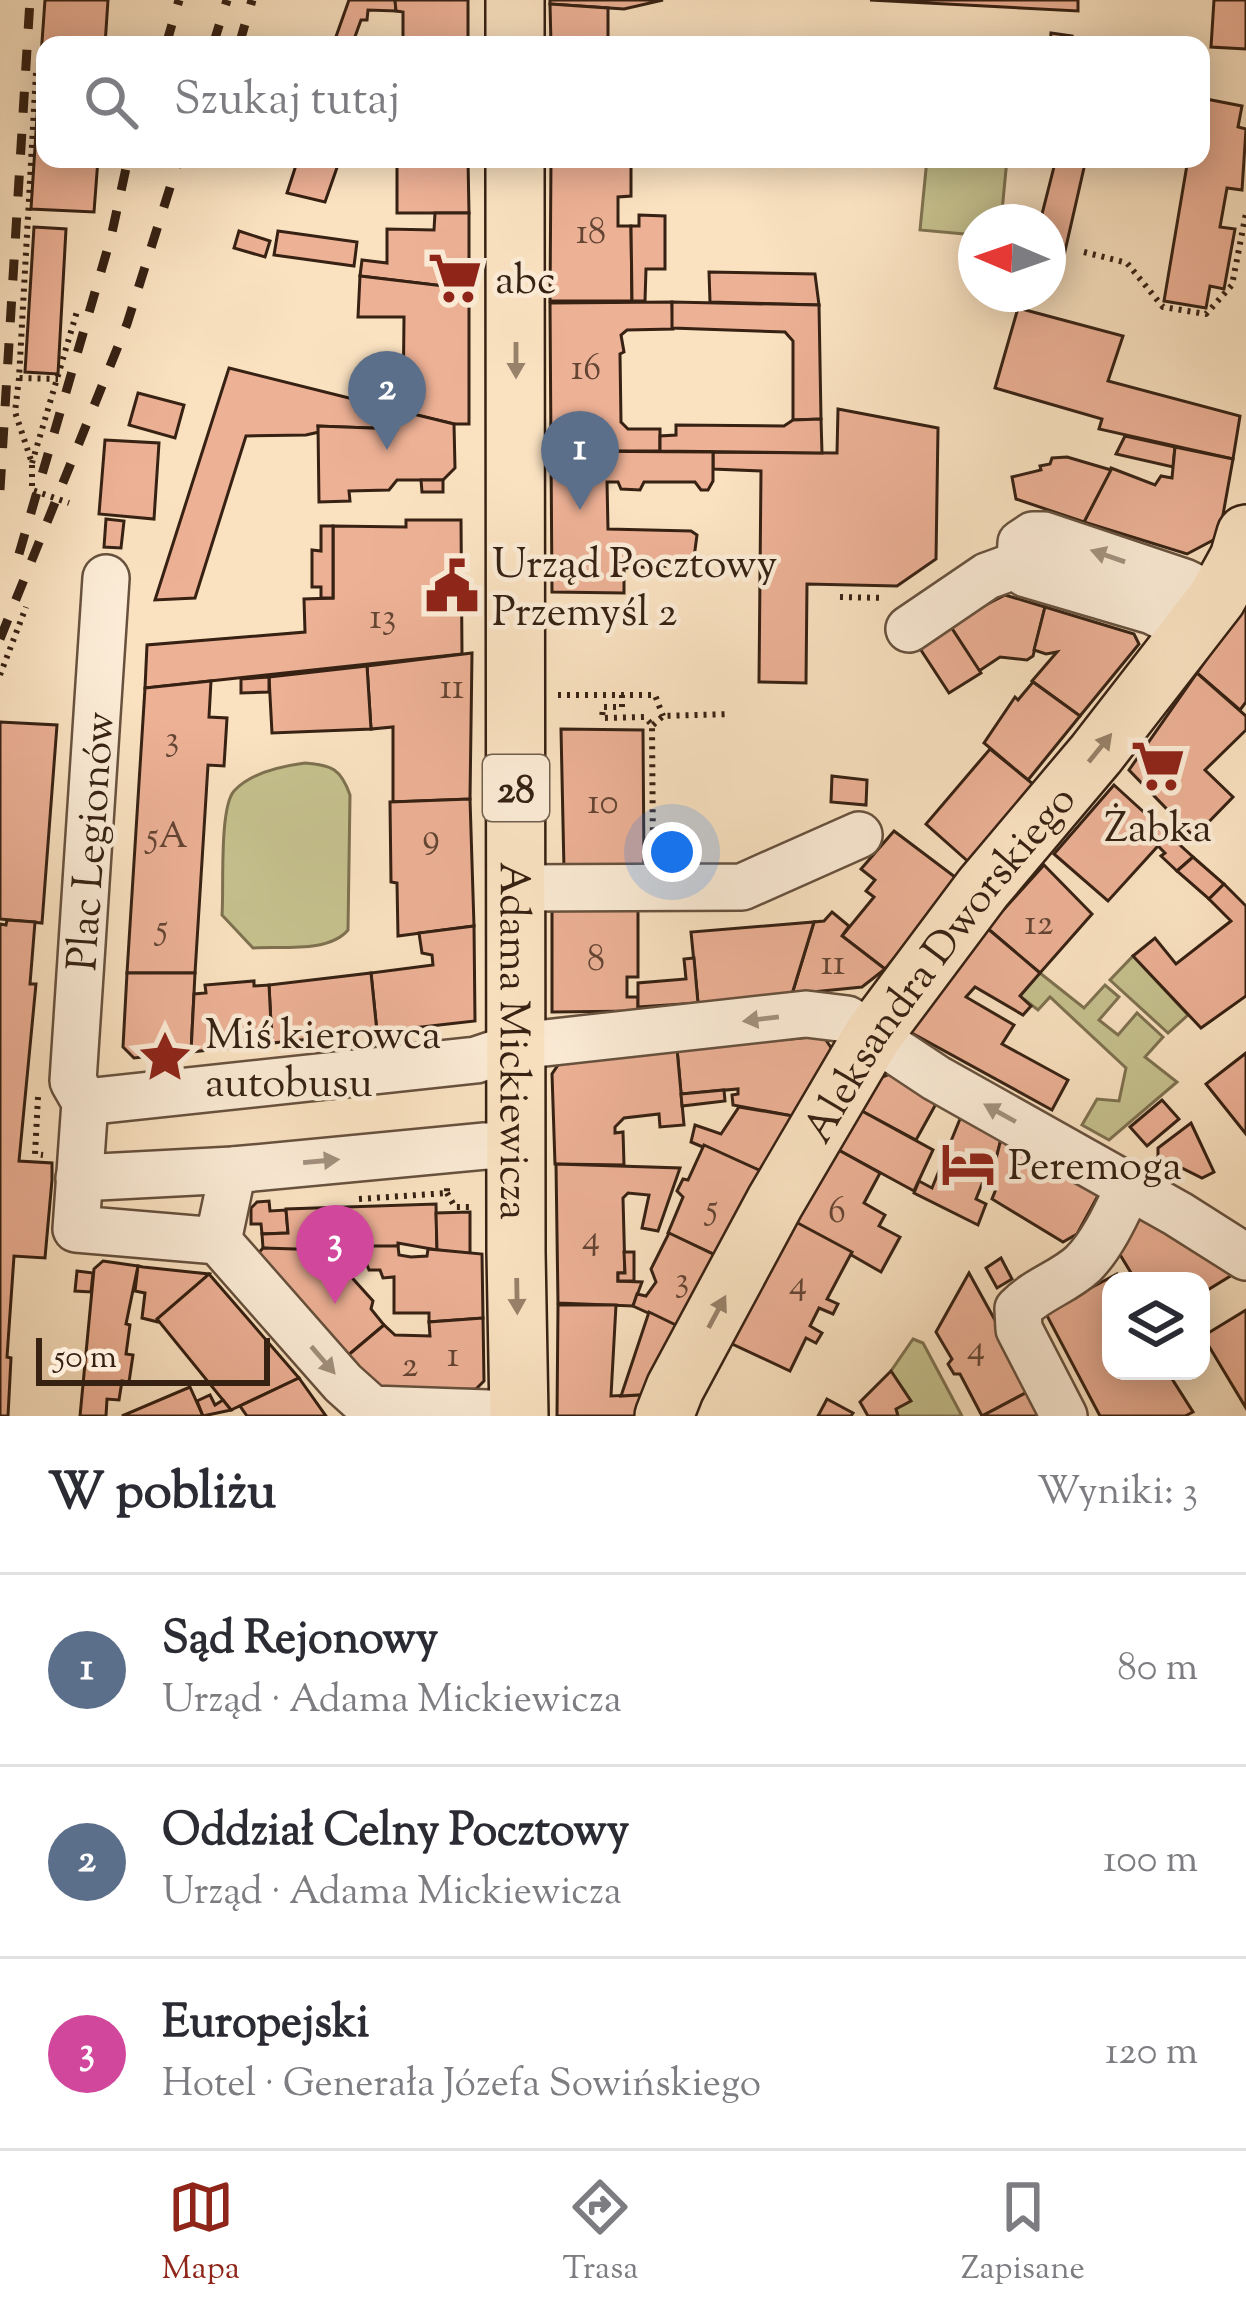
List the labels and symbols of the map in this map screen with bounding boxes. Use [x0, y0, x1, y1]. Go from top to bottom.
north arrow [958, 204, 1066, 312]
house number: 18 [576, 208, 606, 260]
supermarket icon: abc [426, 249, 484, 307]
place label: abc [495, 253, 556, 313]
one-way arrow [506, 342, 526, 380]
house number: 16 [571, 344, 601, 396]
pin: 2 [348, 351, 426, 450]
pin: 1 [541, 411, 619, 510]
place label: Urząd Pocztowy Przemyśl 2 [492, 537, 778, 645]
one-way arrow [1090, 546, 1126, 564]
public building icon: Urząd Pocztowy Przemyśl 2 [423, 557, 481, 615]
house number: 13 [370, 593, 396, 645]
house number: 11 [440, 663, 464, 715]
street label: Plac Legionów [55, 710, 133, 973]
house number: 3 [165, 715, 179, 767]
one-way arrow [1087, 733, 1113, 764]
supermarket icon: Żabka [1129, 737, 1187, 795]
road number: 28 [483, 755, 549, 821]
street label: Aleksandra Dworskiego [791, 774, 1092, 1156]
house number: 10 [588, 778, 618, 830]
place label: Żabka [1104, 801, 1212, 861]
house number: 5A [144, 812, 188, 864]
house number: 9 [422, 813, 440, 865]
your location [642, 822, 702, 882]
street label: Adama Mickiewicza [481, 862, 541, 1220]
house number: 12 [1024, 899, 1054, 951]
house number: 5 [154, 904, 168, 956]
house number: 8 [587, 935, 605, 987]
house number: 11 [821, 939, 845, 991]
place label: Miś kierowca autobusu [205, 1008, 441, 1116]
one-way arrow [742, 1010, 779, 1029]
place icon: Miś kierowca autobusu [136, 1028, 194, 1086]
one-way arrow [983, 1104, 1017, 1125]
hotel icon: Peremoga [939, 1135, 997, 1193]
place label: Peremoga [1008, 1139, 1182, 1199]
one-way arrow [303, 1151, 340, 1170]
house number: 5 [704, 1184, 718, 1236]
house number: 6 [828, 1187, 846, 1239]
pin: 3 [296, 1205, 374, 1304]
house number: 4 [582, 1214, 600, 1266]
house number: 3 [675, 1256, 689, 1308]
house number: 4 [789, 1259, 807, 1311]
one-way arrow [507, 1278, 526, 1316]
one-way arrow [706, 1294, 726, 1329]
house number: 4 [967, 1324, 985, 1376]
house number: 1 [447, 1331, 459, 1383]
scale bar [36, 1332, 270, 1385]
house number: 2 [402, 1341, 419, 1393]
one-way arrow [310, 1345, 336, 1375]

